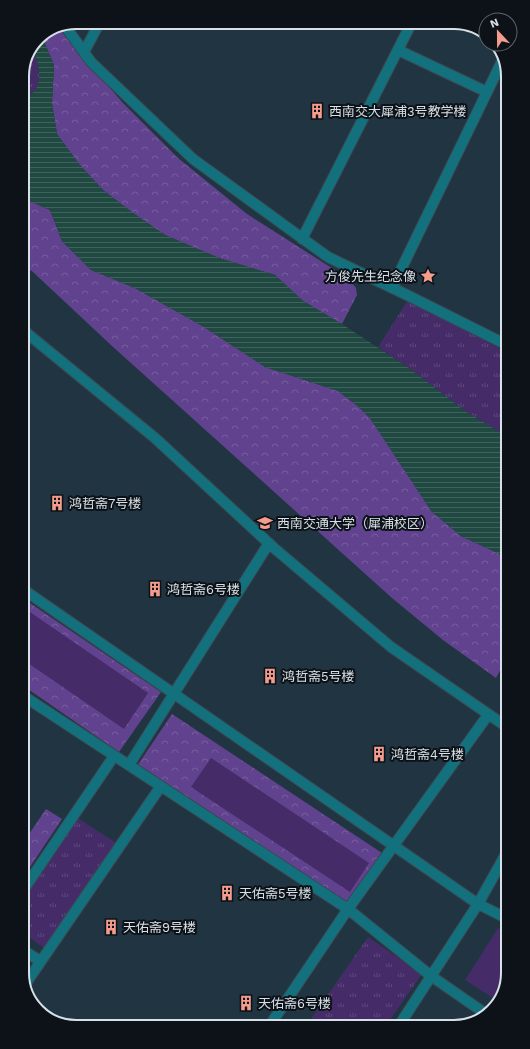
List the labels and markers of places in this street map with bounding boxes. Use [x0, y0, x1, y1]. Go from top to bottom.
building icon: 西南交大犀浦3号教学楼 [308, 102, 326, 120]
place label: 西南交大犀浦3号教学楼 [329, 104, 467, 119]
place icon: 方俊先生纪念像 [419, 267, 437, 285]
place label: 方俊先生纪念像 [325, 269, 416, 284]
building icon: 鸿哲斋7号楼 [48, 494, 66, 512]
place label: 鸿哲斋7号楼 [69, 496, 141, 511]
school or university icon: 西南交通大学（犀浦校区） [256, 514, 274, 532]
place label: 西南交通大学（犀浦校区） [277, 516, 433, 531]
building icon: 鸿哲斋6号楼 [146, 580, 164, 598]
place label: 鸿哲斋6号楼 [167, 582, 240, 597]
building icon: 鸿哲斋5号楼 [261, 667, 279, 685]
place label: 鸿哲斋5号楼 [282, 669, 355, 684]
building icon: 鸿哲斋4号楼 [370, 745, 388, 763]
place label: 鸿哲斋4号楼 [391, 747, 464, 762]
building icon: 天佑斋5号楼 [218, 884, 236, 902]
place label: 天佑斋5号楼 [239, 886, 312, 901]
building icon: 天佑斋9号楼 [102, 918, 120, 936]
place label: 天佑斋9号楼 [123, 920, 196, 935]
building icon: 天佑斋6号楼 [237, 994, 255, 1012]
place label: 天佑斋6号楼 [258, 996, 331, 1011]

